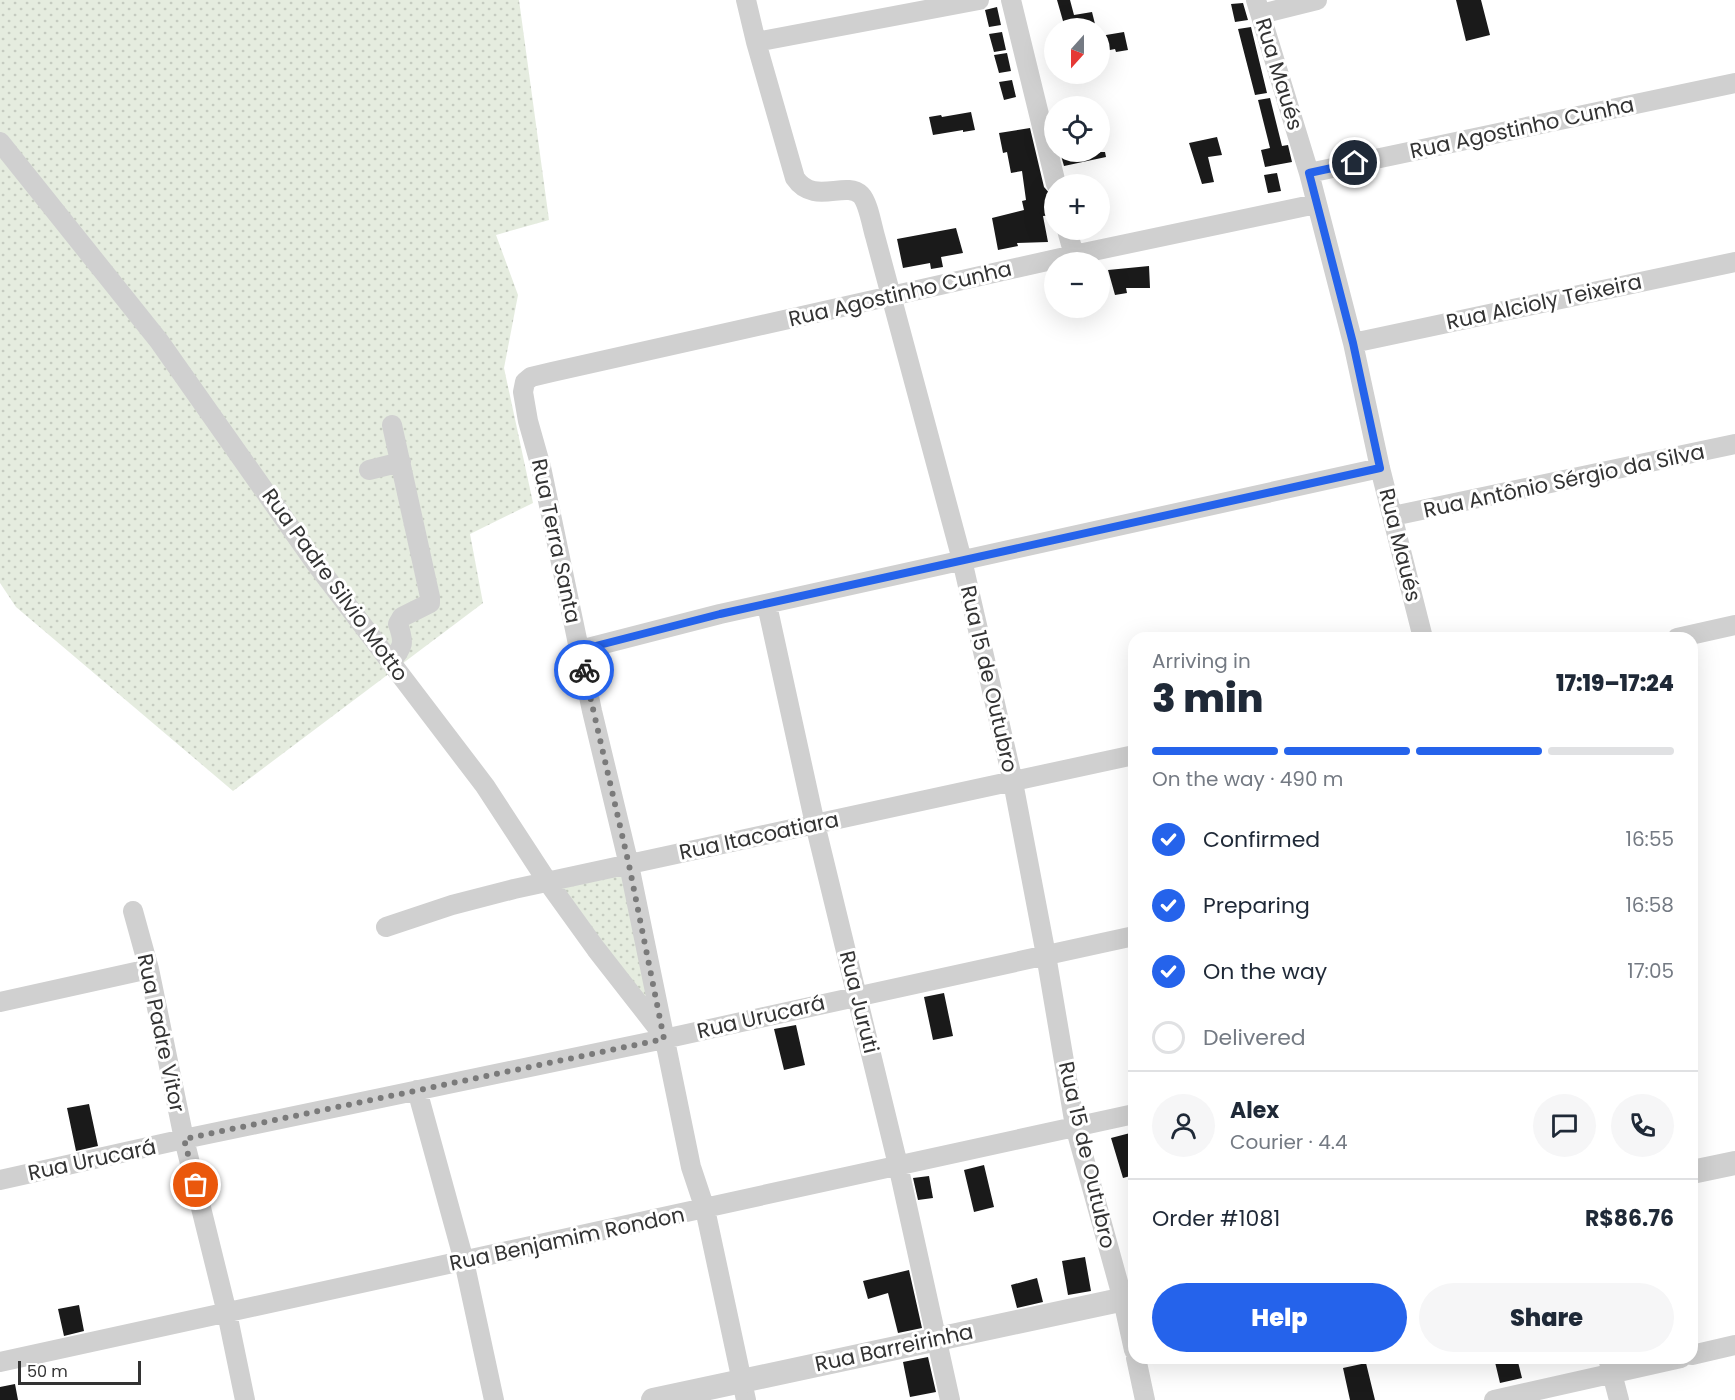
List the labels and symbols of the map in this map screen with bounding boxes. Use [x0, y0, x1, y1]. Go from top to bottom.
street label: Rua Maués [1249, 14, 1310, 133]
north arrow [1044, 18, 1110, 84]
street label: Rua Agostinho Cunha [1407, 90, 1637, 165]
pin [1329, 137, 1380, 188]
street label: Rua Agostinho Cunha [785, 254, 1014, 333]
street label: Rua Alcioly Teixeira [1444, 267, 1644, 336]
street label: Rua Antônio Sérgio da Silva [1421, 437, 1707, 524]
street label: Rua Terra Santa [525, 456, 588, 626]
street label: Rua Padre Silvio Motto [256, 482, 415, 687]
street label: Rua Maués [1372, 485, 1429, 605]
street label: Rua 15 de Outubro [954, 583, 1025, 775]
courier [554, 640, 614, 700]
street label: Rua Itacoatiara [676, 804, 841, 867]
street label: Rua Juruti [833, 948, 886, 1056]
street label: Rua Padre Vitor [131, 951, 192, 1115]
street label: Rua Urucará [694, 988, 828, 1045]
street label: Rua 15 de Outubro [1052, 1059, 1123, 1251]
street label: Rua Urucará [25, 1132, 159, 1187]
pin [170, 1159, 221, 1210]
street label: Rua Benjamim Rondon [447, 1199, 687, 1278]
street label: Rua Barreirinha [812, 1317, 976, 1378]
scale bar [18, 1358, 141, 1386]

